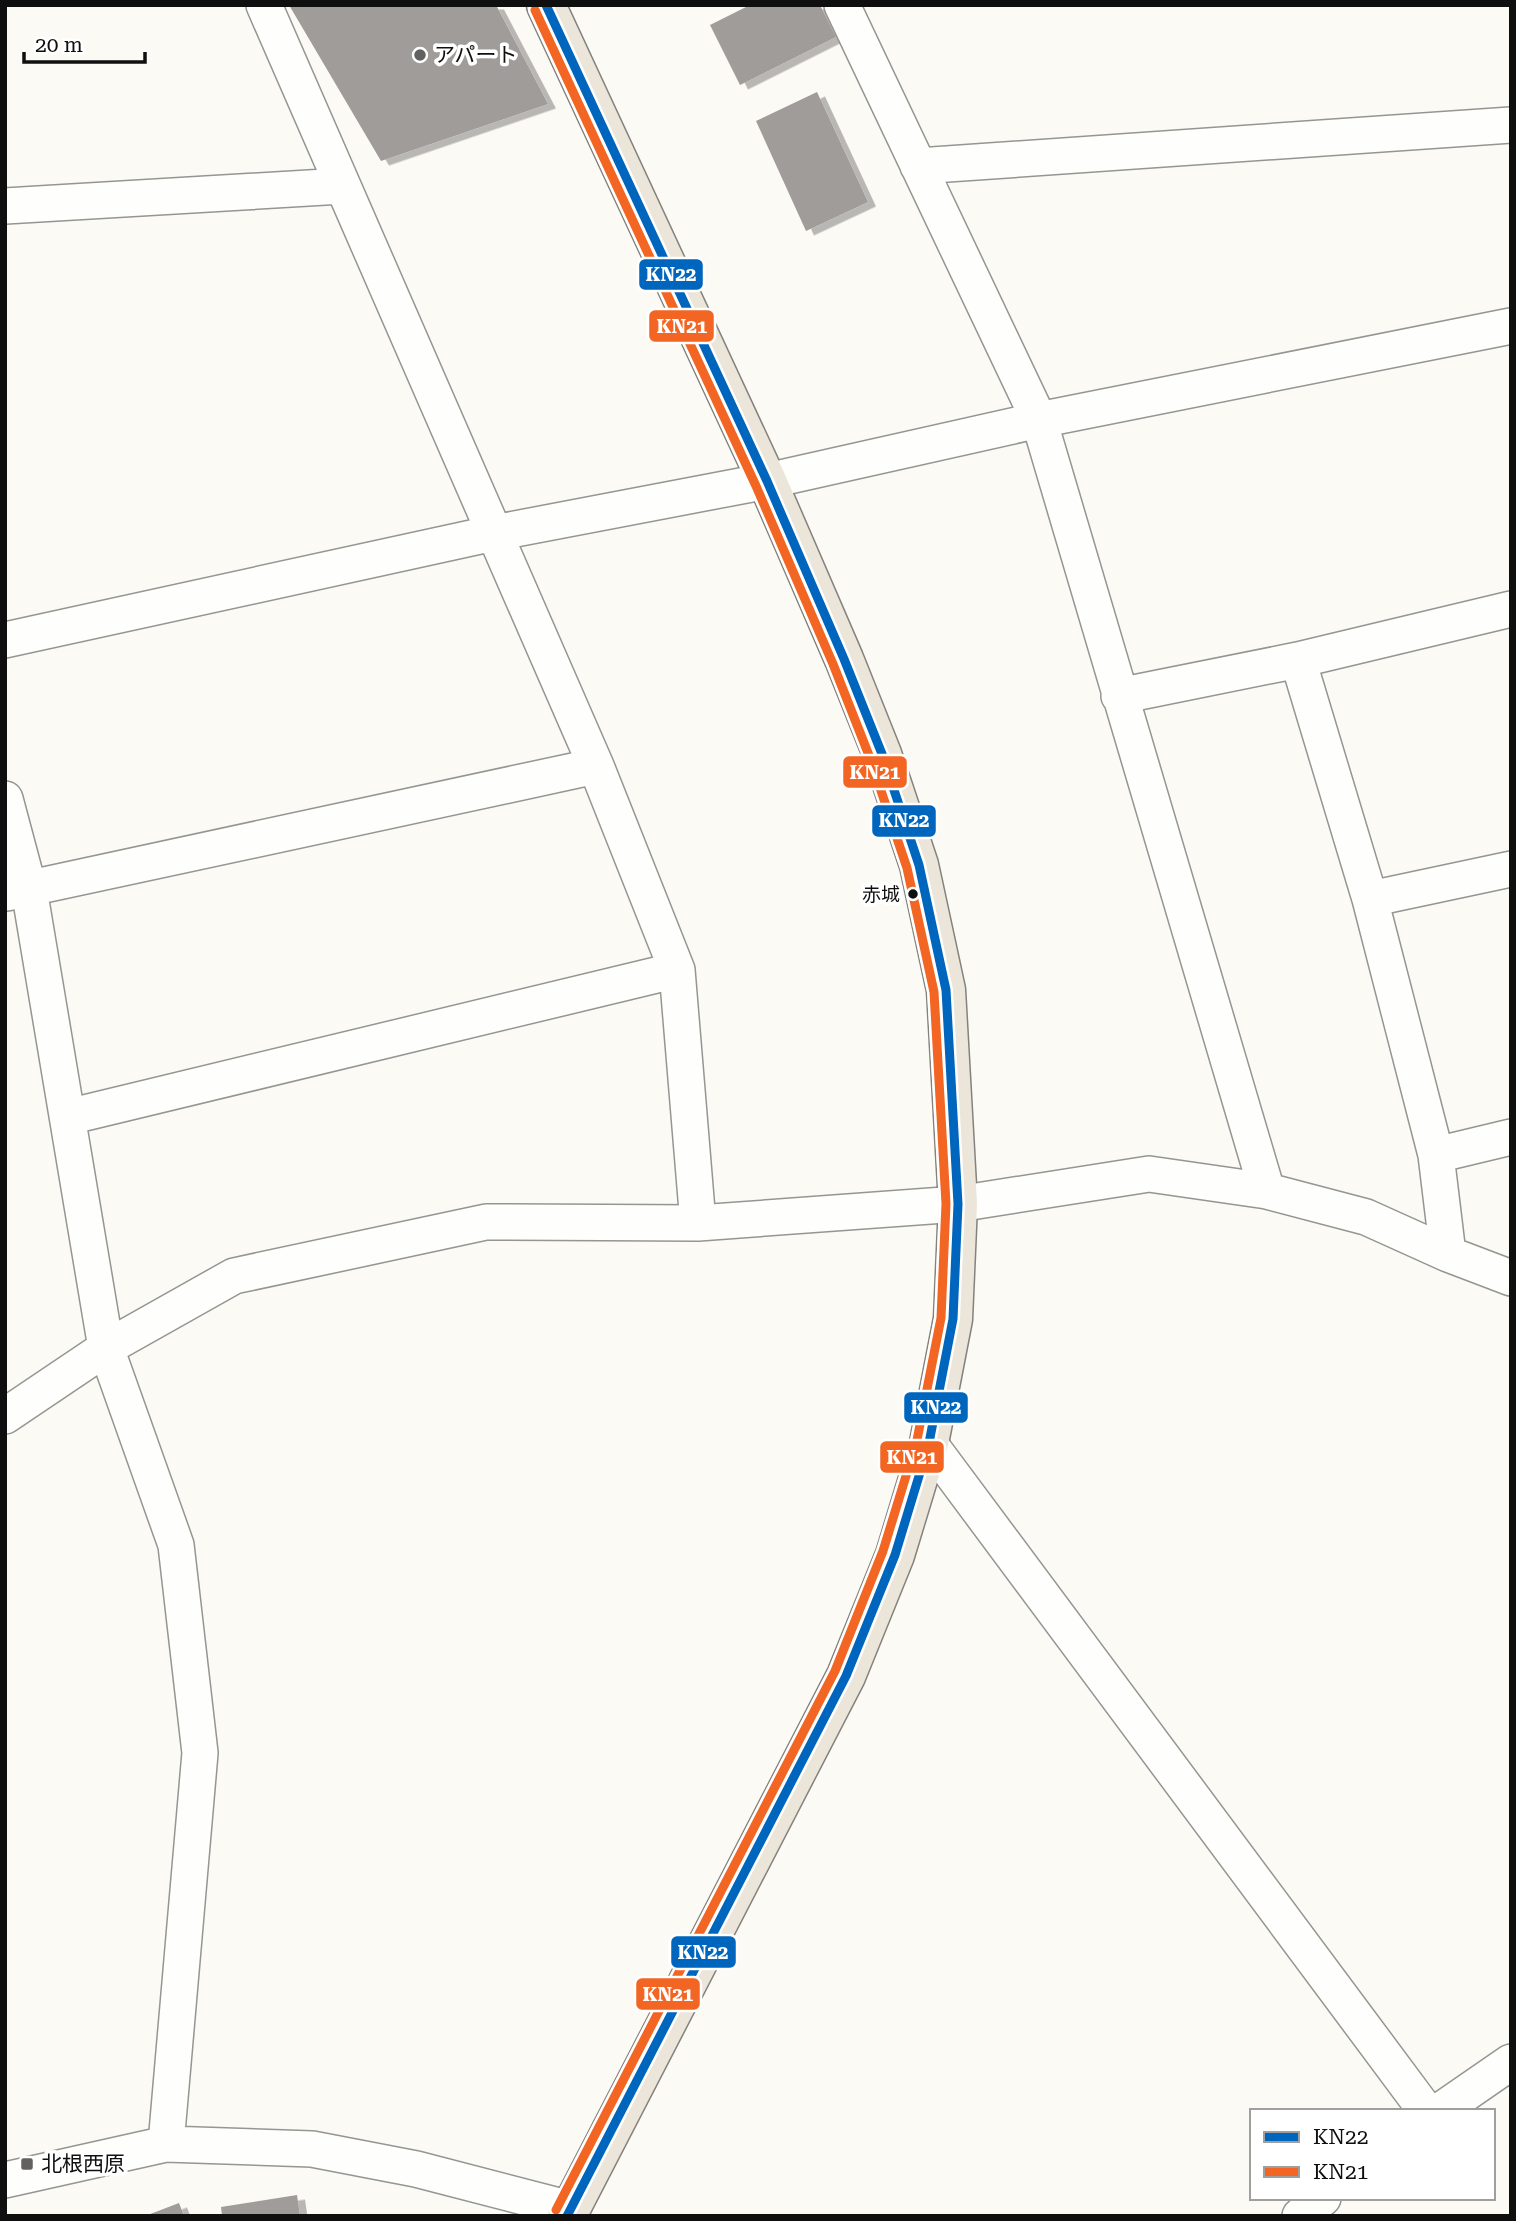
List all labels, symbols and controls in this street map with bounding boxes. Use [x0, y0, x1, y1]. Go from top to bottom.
scale bar [24, 21, 145, 65]
text: 20 m [35, 33, 83, 57]
place label: アパート [434, 43, 518, 67]
marker: アパート [412, 47, 428, 63]
line badge: KN22 [638, 258, 704, 291]
text: KN22 [646, 263, 696, 286]
line badge: KN21 [648, 309, 715, 343]
text: KN21 [657, 315, 708, 338]
line badge: KN21 [842, 755, 908, 789]
text: KN21 [850, 761, 901, 784]
line badge: KN22 [871, 804, 937, 838]
text: KN22 [879, 809, 929, 832]
place label: 赤城 [862, 883, 900, 906]
marker: 赤城 [906, 887, 920, 901]
line badge: KN22 [903, 1391, 969, 1424]
text: KN22 [911, 1396, 961, 1419]
line badge: KN21 [879, 1440, 945, 1474]
text: KN21 [887, 1446, 938, 1469]
line badge: KN22 [670, 1935, 737, 1969]
text: KN22 [678, 1941, 728, 1964]
line badge: KN21 [635, 1977, 701, 2011]
text: KN21 [643, 1983, 694, 2006]
legend [1250, 2109, 1495, 2200]
text: KN22 [1313, 2125, 1369, 2149]
place label: 北根西原 [41, 2152, 125, 2176]
marker: 北根西原 [19, 2156, 35, 2172]
text: KN21 [1313, 2160, 1369, 2184]

